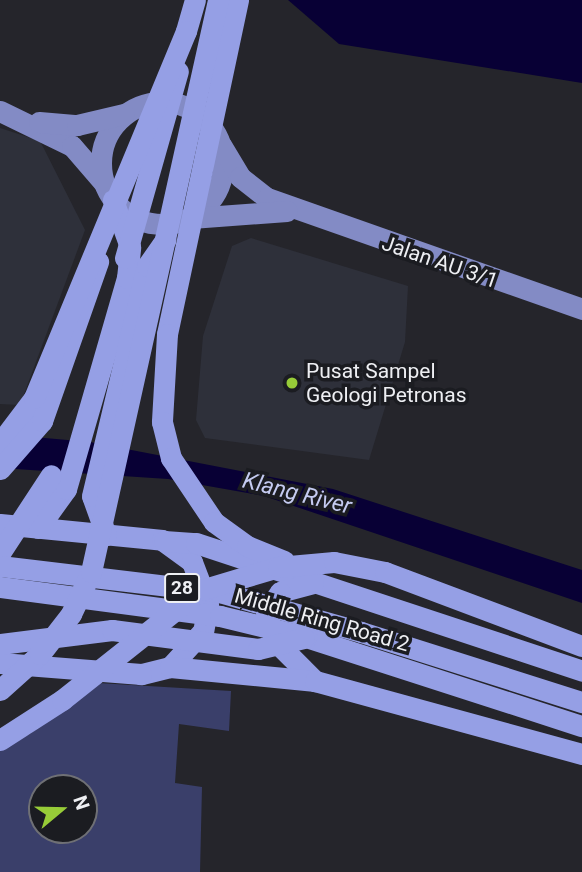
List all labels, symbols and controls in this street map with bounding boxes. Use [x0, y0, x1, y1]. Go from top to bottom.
street label: Jalan AU 3/1 [379, 230, 501, 294]
place label: Pusat Sampel Geologi Petronas [306, 358, 466, 408]
marker: Pusat Sampel Geologi Petronas [284, 375, 300, 391]
water label: Klang River [240, 467, 354, 521]
road number: 28 [163, 572, 201, 604]
street label: Middle Ring Road 2 [232, 583, 412, 657]
north arrow [28, 774, 98, 844]
text: N [68, 793, 94, 813]

